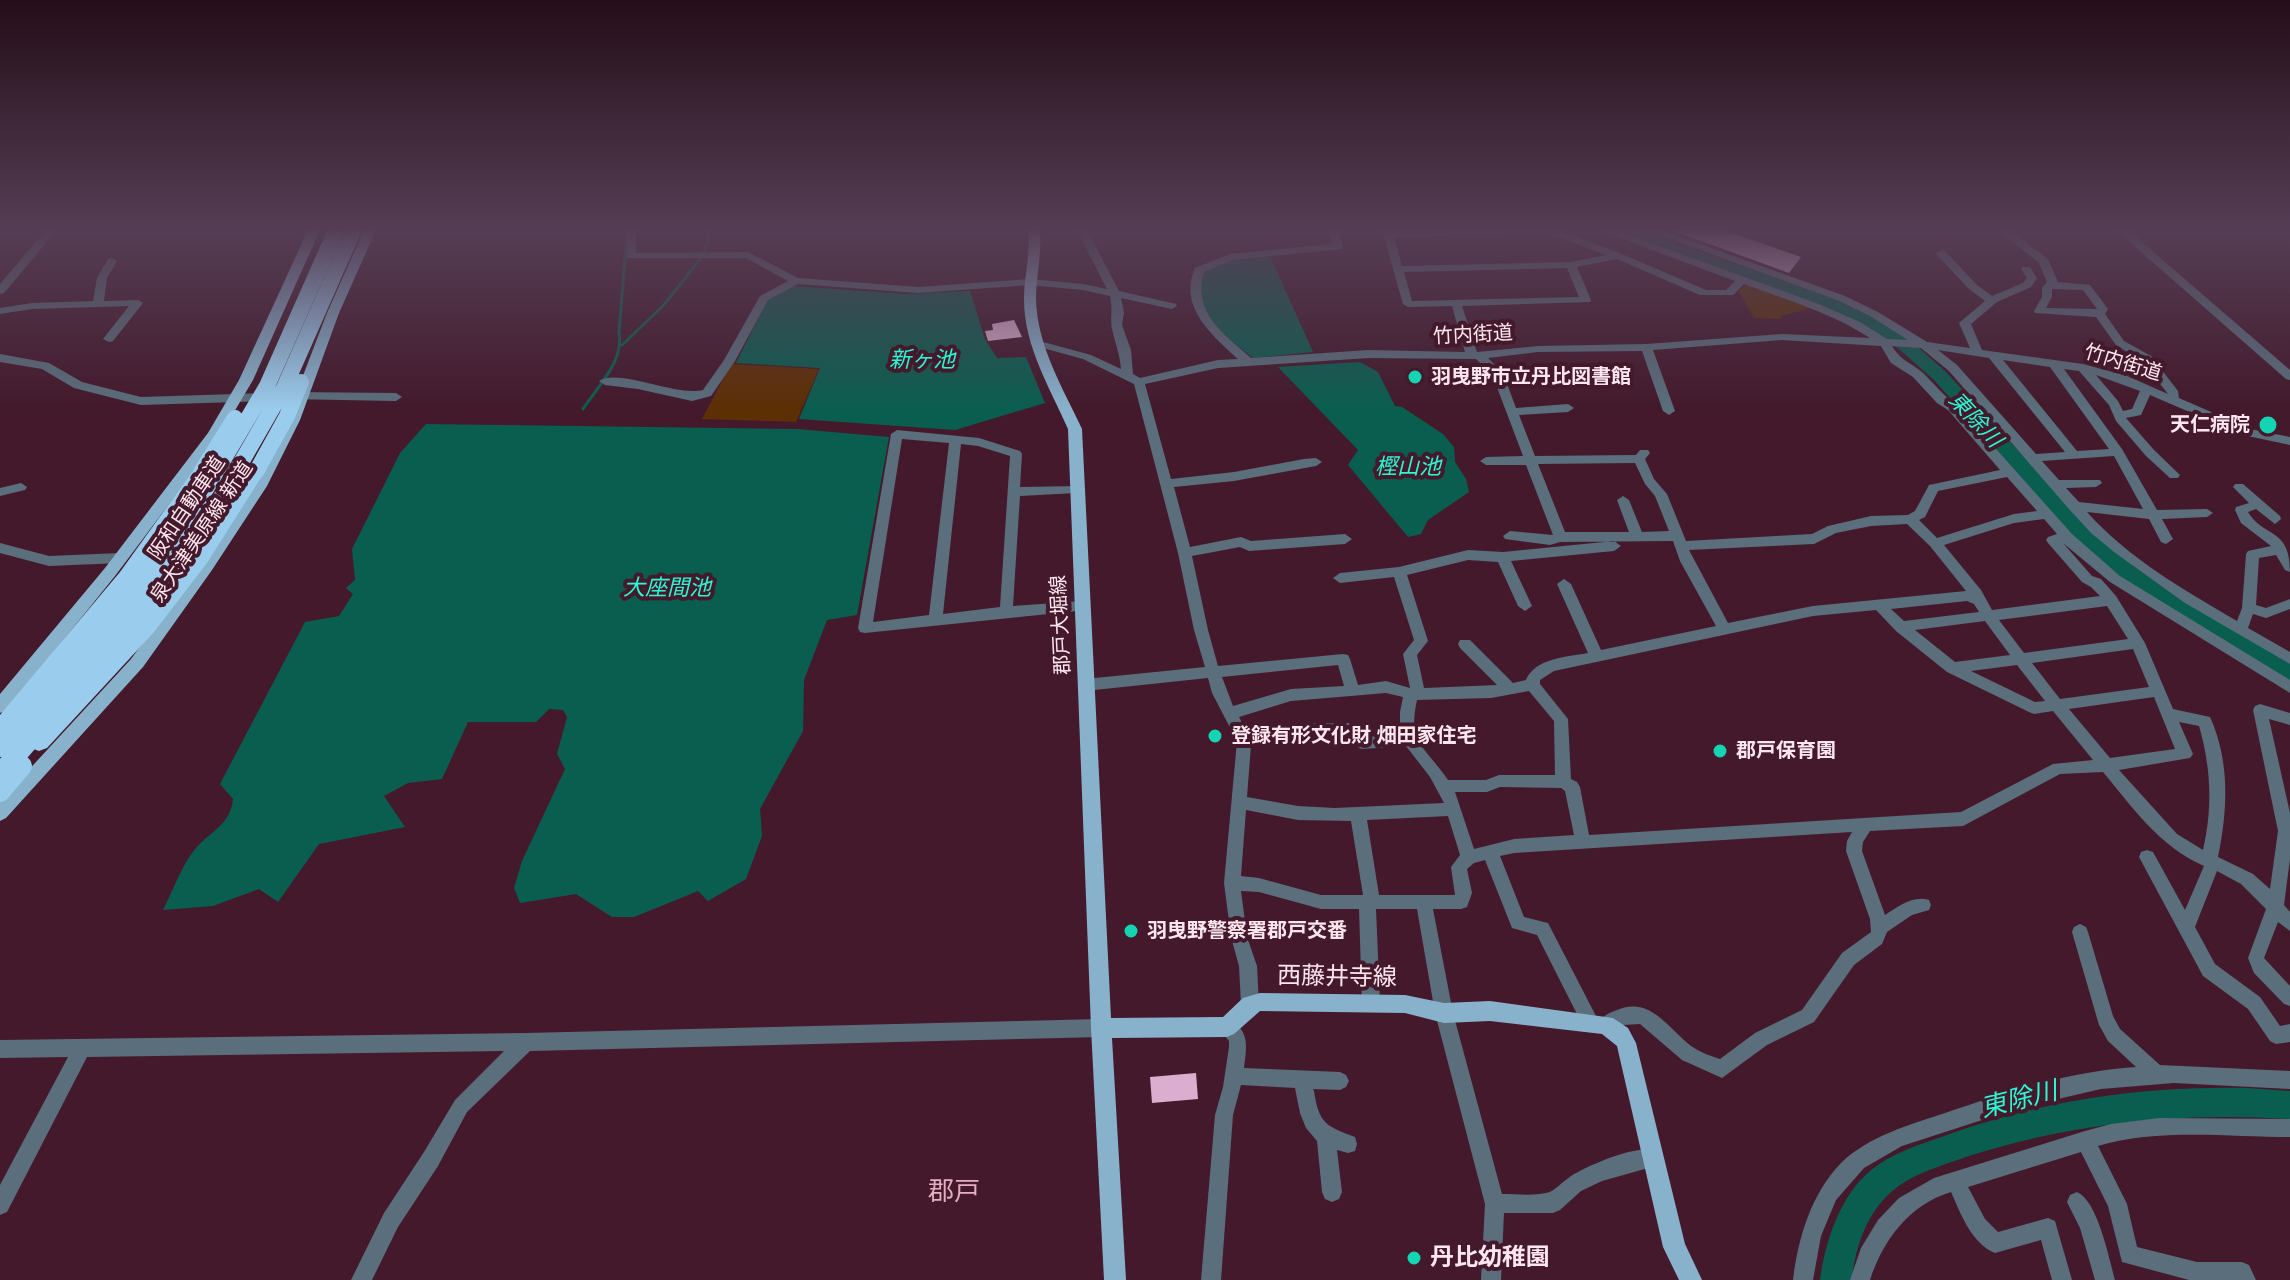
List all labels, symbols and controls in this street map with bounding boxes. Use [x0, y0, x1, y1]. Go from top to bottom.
street label: 竹内街道 [1432, 321, 1514, 349]
street label: 竹内街道 [2081, 340, 2165, 386]
water label: 新ヶ池 [889, 347, 955, 373]
place label: 羽曳野市立丹比図書館 [1431, 365, 1631, 389]
marker: 羽曳野市立丹比図書館 [1406, 368, 1424, 386]
water label: 東除川 [1943, 387, 2007, 453]
place label: 天仁病院 [2170, 413, 2250, 437]
marker: 天仁病院 [2257, 414, 2279, 436]
street label: 阪和自動車道 [144, 452, 230, 564]
water label: 樫山池 [1375, 454, 1441, 480]
street label: 泉大津美原線 新道 [146, 457, 258, 607]
street label: 郡戸大堀線 [1046, 574, 1076, 676]
water label: 大座間池 [623, 575, 711, 601]
place label: 登録有形文化財 畑田家住宅 [1231, 724, 1476, 748]
marker: 登録有形文化財 畑田家住宅 [1206, 727, 1224, 745]
place label: 郡戸保育園 [1736, 739, 1836, 763]
marker: 郡戸保育園 [1711, 742, 1729, 760]
place label: 羽曳野警察署郡戸交番 [1147, 919, 1347, 943]
marker: 羽曳野警察署郡戸交番 [1122, 922, 1140, 940]
street label: 西藤井寺線 [1277, 962, 1397, 992]
water label: 東除川 [1977, 1075, 2061, 1125]
district label: 郡戸 [928, 1176, 980, 1208]
place label: 丹比幼稚園 [1430, 1244, 1550, 1272]
marker: 丹比幼稚園 [1405, 1249, 1423, 1267]

